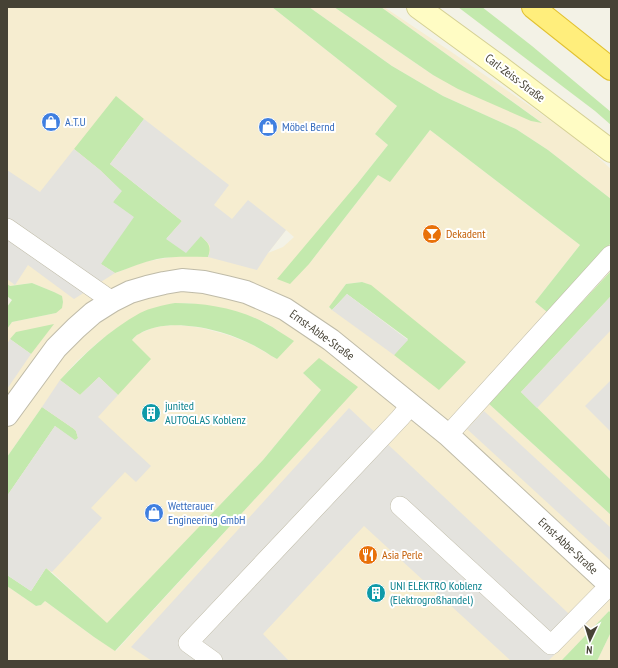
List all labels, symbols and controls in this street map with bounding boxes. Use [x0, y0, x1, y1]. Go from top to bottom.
street label: Carl-Zeiss-Straße [482, 50, 548, 105]
shop icon: A.T.U [40, 111, 62, 133]
place label: A.T.U [65, 114, 86, 129]
shop icon: Möbel Bernd [257, 116, 279, 138]
place label: Möbel Bernd [282, 119, 335, 134]
bar icon: Dekadent [421, 223, 443, 245]
place label: Dekadent [446, 226, 486, 241]
street label: Ernst-Abbe-Straße [287, 306, 358, 363]
place label: junited AUTOGLAS Koblenz [165, 398, 246, 427]
building icon: junited AUTOGLAS Koblenz [140, 402, 162, 424]
place label: Wetterauer Engineering GmbH [168, 498, 246, 527]
shop icon: Wetterauer Engineering GmbH [143, 502, 165, 524]
street label: Ernst-Abbe-Straße [535, 514, 601, 577]
restaurant icon: Asia Perle [357, 544, 379, 566]
place label: Asia Perle [382, 547, 423, 562]
place label: UNI ELEKTRO Koblenz (Elektrogroßhandel) [390, 578, 482, 607]
building icon: UNI ELEKTRO Koblenz (Elektrogroßhandel) [365, 582, 387, 604]
north arrow [570, 620, 610, 660]
text: N [586, 643, 593, 657]

